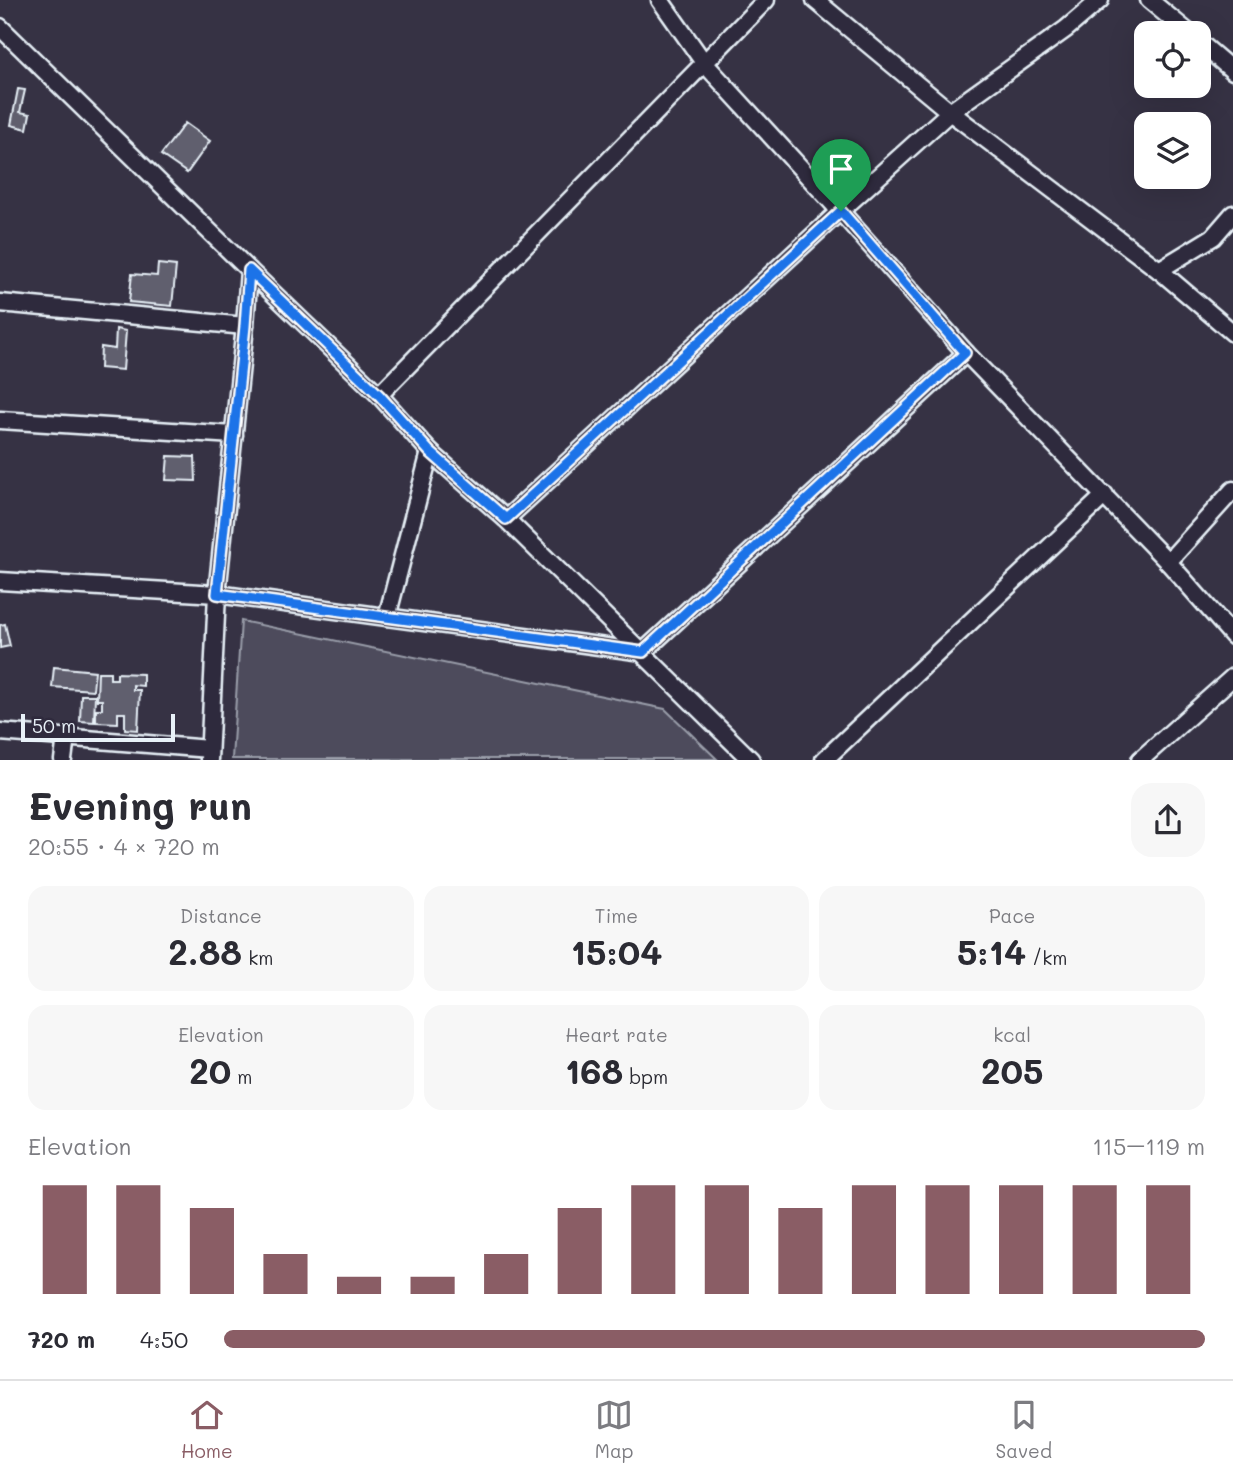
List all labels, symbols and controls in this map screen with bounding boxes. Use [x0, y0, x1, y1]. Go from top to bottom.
map controls [1134, 21, 1211, 189]
button: locate [1134, 21, 1211, 98]
button: layers [1134, 112, 1211, 189]
pin [811, 139, 871, 211]
icon: arrive [822, 150, 860, 188]
scale bar [21, 710, 175, 742]
text: 50 m [32, 713, 76, 738]
text: Evening run [28, 780, 252, 830]
button: share [1131, 783, 1205, 857]
text: 20:55 · 4 × 720 m [28, 831, 220, 861]
text: Distance [180, 903, 262, 928]
text: Time [595, 903, 638, 928]
text: Pace [989, 903, 1035, 928]
text: 2.88 [168, 928, 242, 974]
text: 15:04 [571, 928, 662, 974]
text: 5:14 [957, 928, 1026, 974]
text: km [242, 945, 273, 970]
text: /km [1026, 945, 1067, 970]
text: Elevation [178, 1022, 263, 1047]
text: Heart rate [565, 1022, 668, 1047]
text: kcal [993, 1022, 1031, 1047]
text: 20 [189, 1047, 231, 1093]
text: 168 [565, 1047, 623, 1093]
text: 205 [981, 1047, 1043, 1093]
text: m [231, 1064, 252, 1089]
text: bpm [623, 1064, 668, 1089]
text: Elevation [28, 1131, 131, 1161]
text: 115–119 m [1092, 1131, 1205, 1161]
text: 720 m [28, 1324, 95, 1354]
text: 4:50 [140, 1324, 188, 1354]
tab: Home [181, 1396, 233, 1463]
tab: Map [595, 1396, 633, 1463]
tab: Saved [996, 1396, 1052, 1463]

